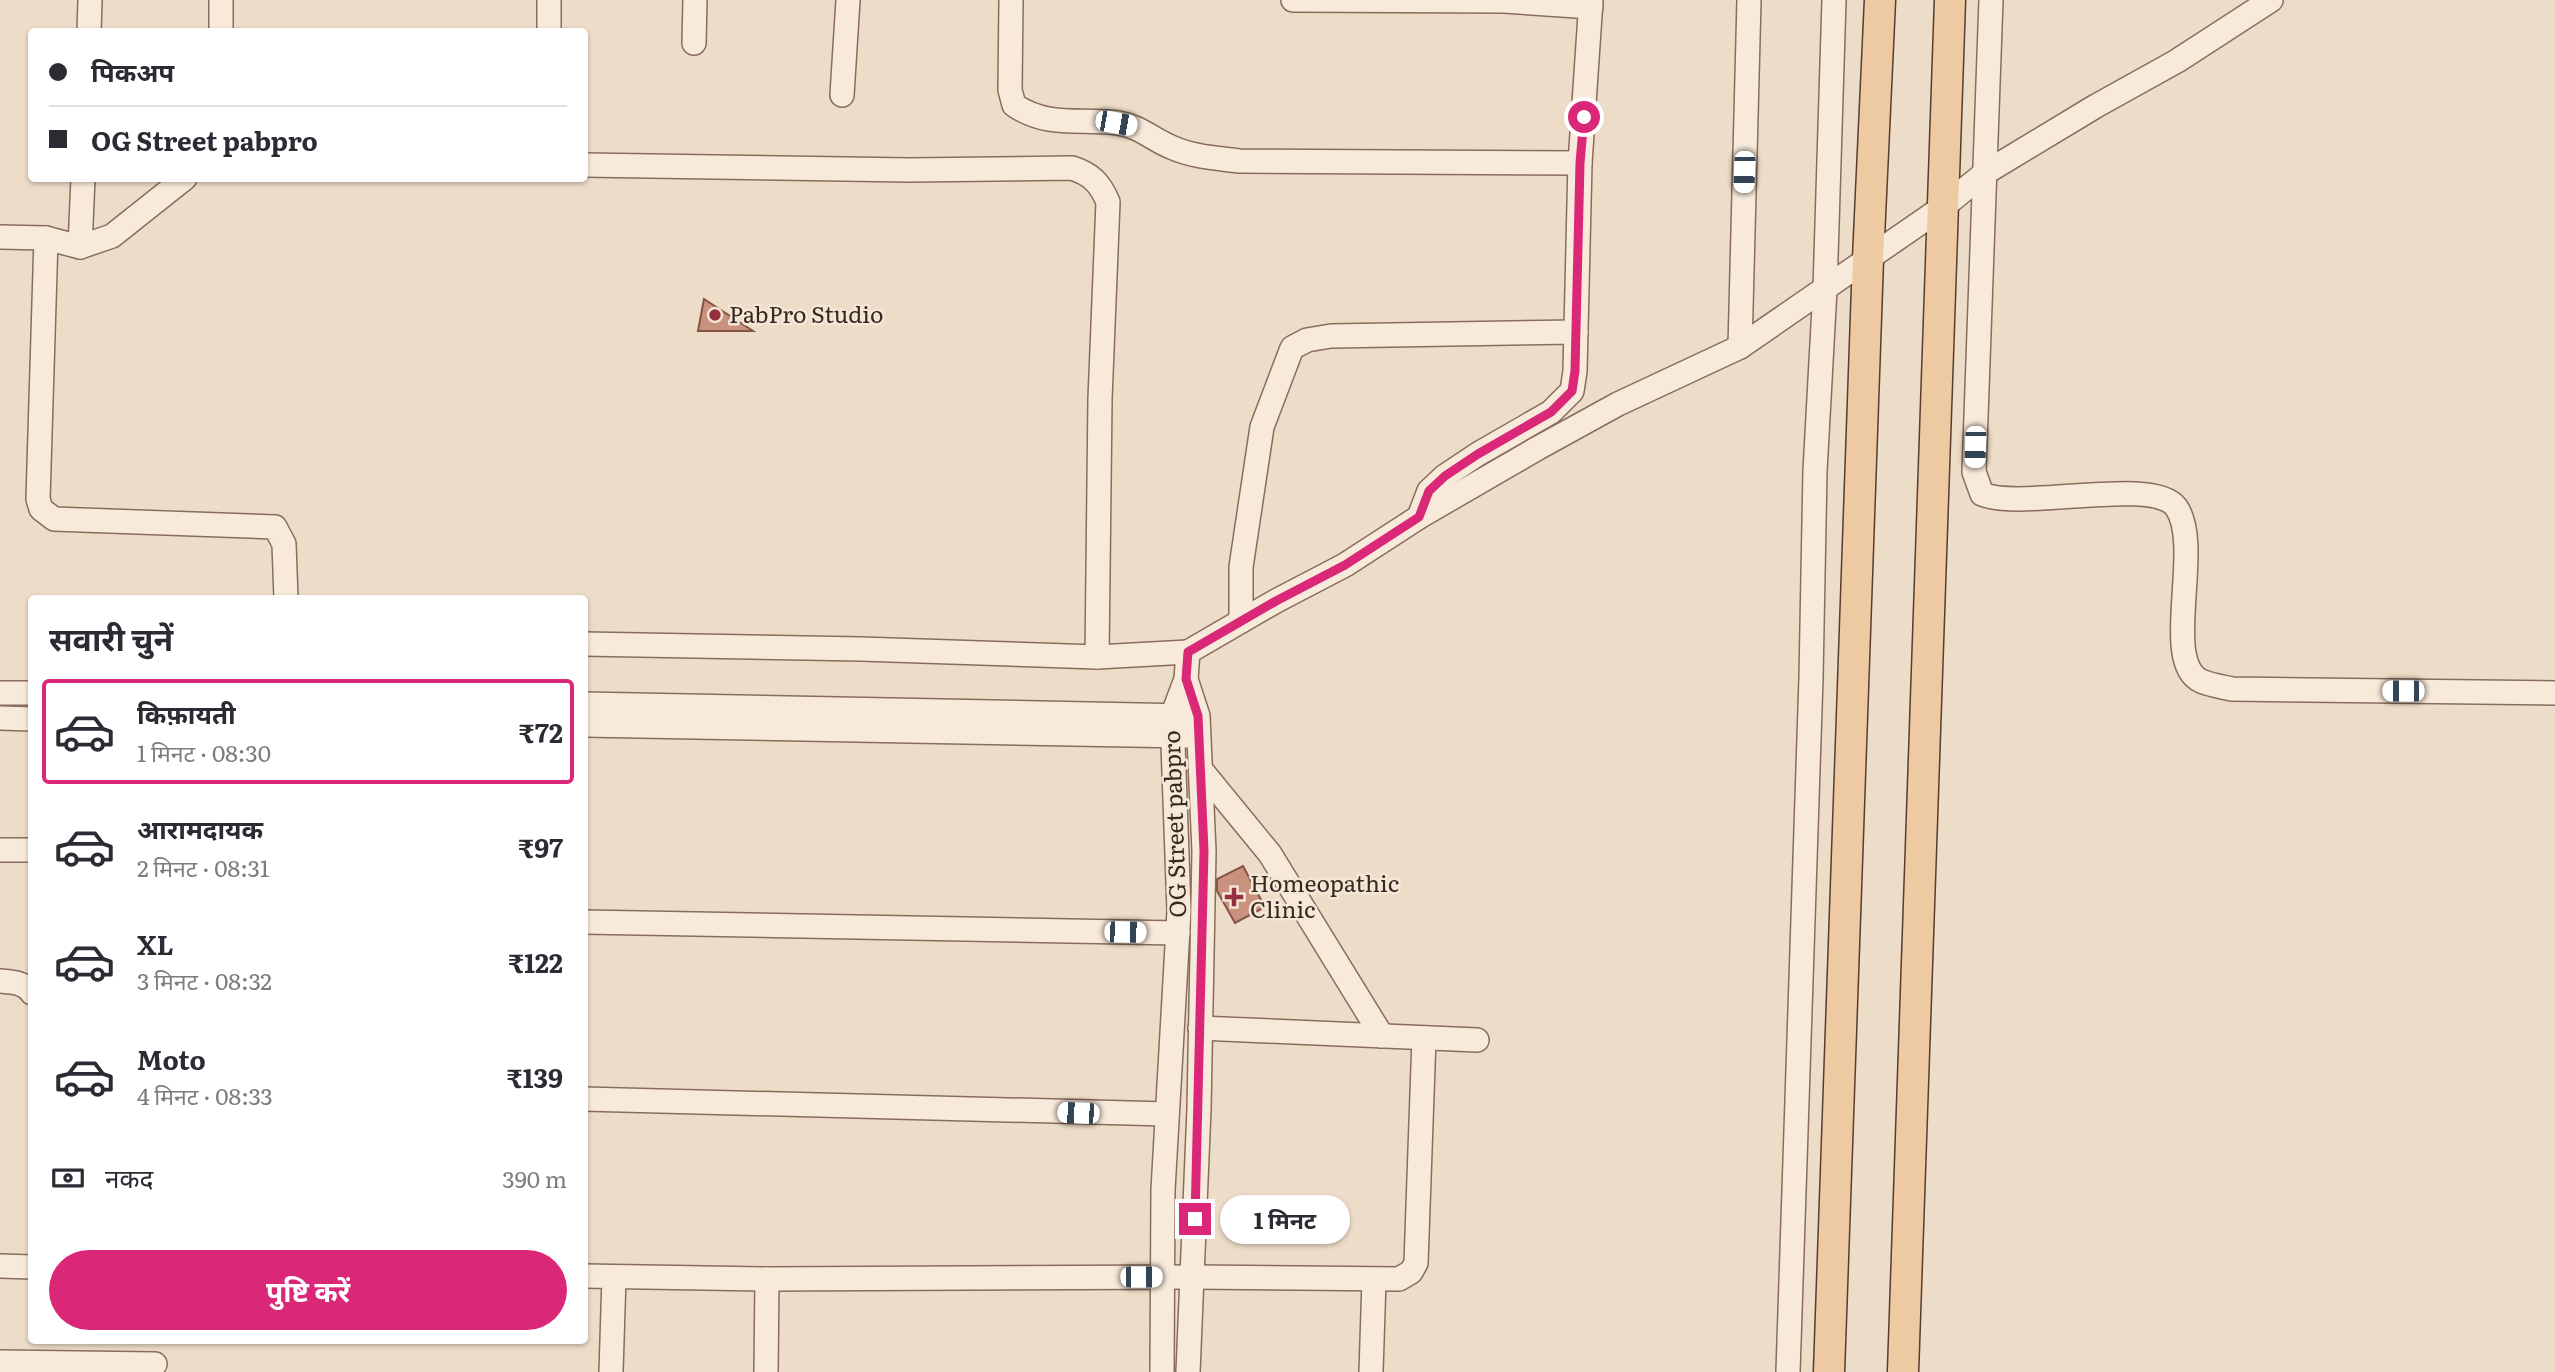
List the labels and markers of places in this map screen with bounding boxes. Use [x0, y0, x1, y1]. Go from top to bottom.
place label: PabPro Studio [729, 296, 883, 330]
marker: PabPro Studio [707, 307, 723, 323]
place label: Homeopathic Clinic [1250, 865, 1399, 925]
marker: Homeopathic Clinic [1224, 887, 1244, 907]

